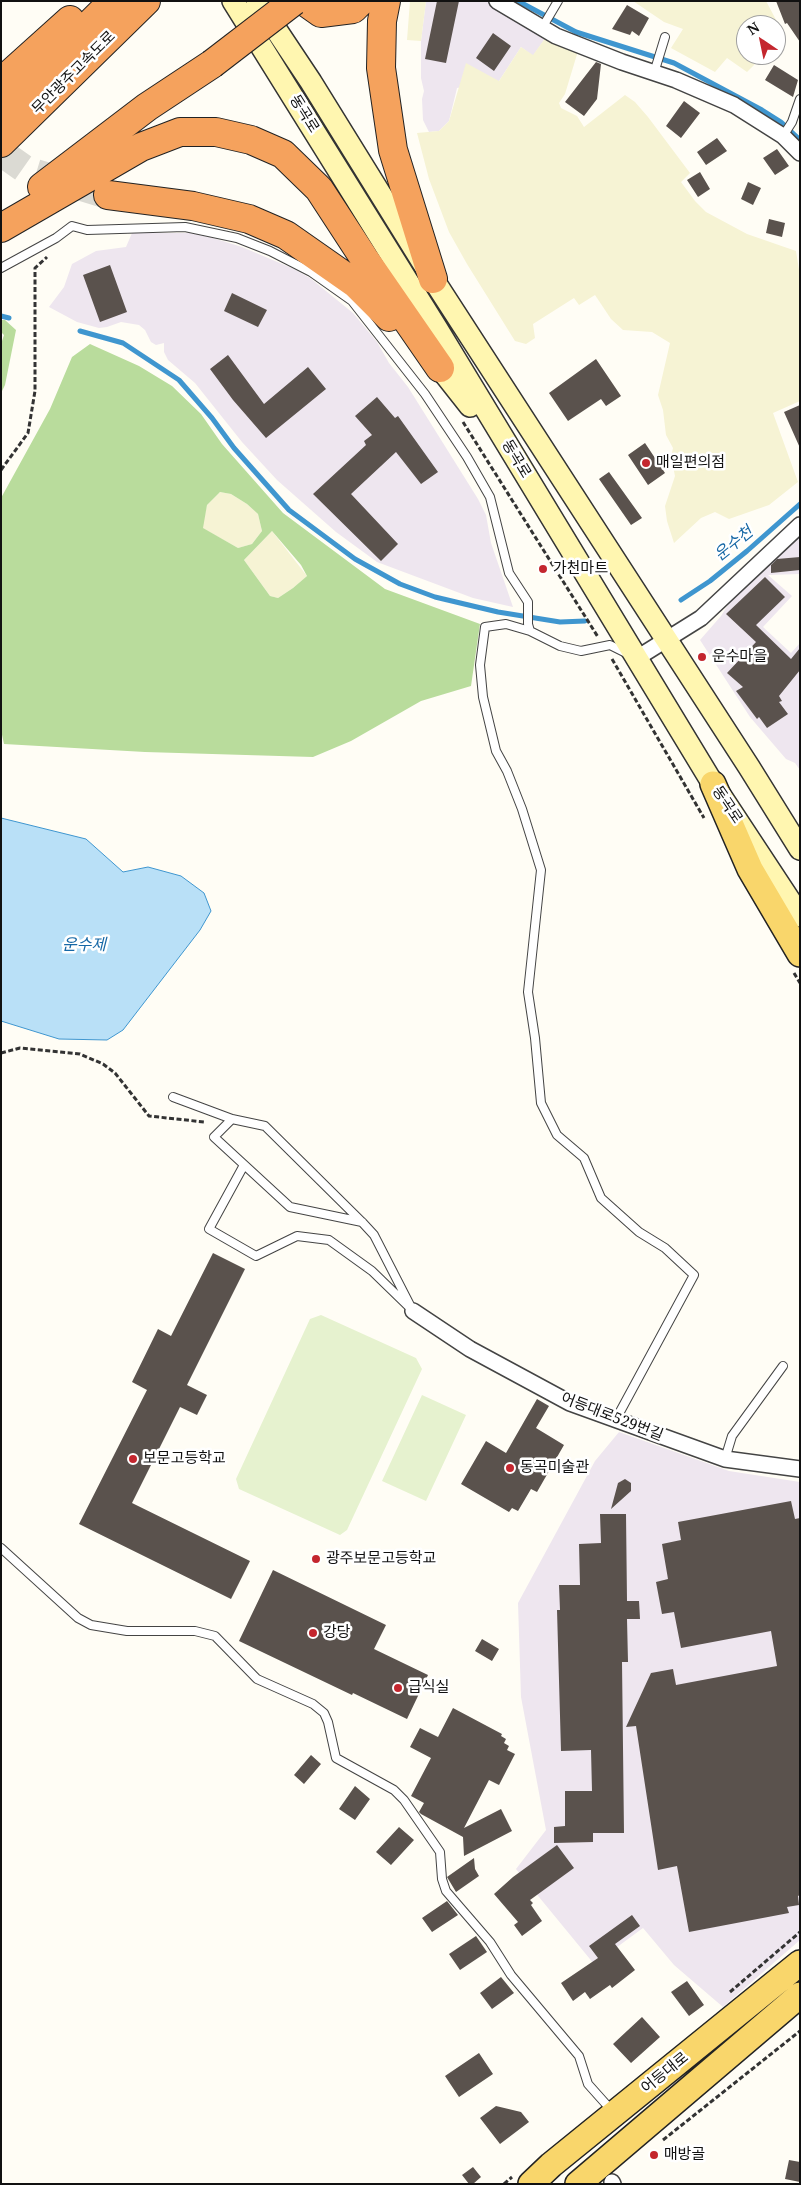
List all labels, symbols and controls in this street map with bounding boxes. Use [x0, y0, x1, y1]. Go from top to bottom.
north arrow [736, 15, 786, 65]
text: N [743, 17, 763, 39]
street label: 무안광주고속도로 [29, 28, 119, 118]
street label: 동곡로 [285, 92, 323, 136]
street label: 동곡로 [498, 437, 534, 481]
place label: 매일편의점 [656, 454, 725, 472]
marker: 매일편의점 [640, 457, 652, 469]
water label: 운수천 [711, 523, 757, 565]
place label: 가천마트 [553, 560, 608, 578]
marker: 가천마트 [537, 563, 549, 575]
place label: 운수마을 [712, 648, 767, 666]
marker: 운수마을 [696, 651, 708, 663]
street label: 동곡로 [708, 783, 746, 827]
water label: 운수제 [62, 935, 106, 955]
street label: 어등대로529번길 [558, 1389, 666, 1445]
place label: 보문고등학교 [143, 1450, 226, 1468]
marker: 보문고등학교 [127, 1453, 139, 1465]
place label: 동곡미술관 [520, 1459, 589, 1477]
marker: 동곡미술관 [504, 1462, 516, 1474]
place label: 광주보문고등학교 [326, 1550, 436, 1568]
marker: 광주보문고등학교 [310, 1553, 322, 1565]
place label: 강당 [323, 1624, 351, 1642]
marker: 강당 [307, 1627, 319, 1639]
place label: 급식실 [408, 1679, 449, 1697]
marker: 급식실 [392, 1682, 404, 1694]
street label: 어등대로 [638, 2049, 692, 2097]
place label: 매방골 [664, 2146, 705, 2164]
marker: 매방골 [648, 2149, 660, 2161]

